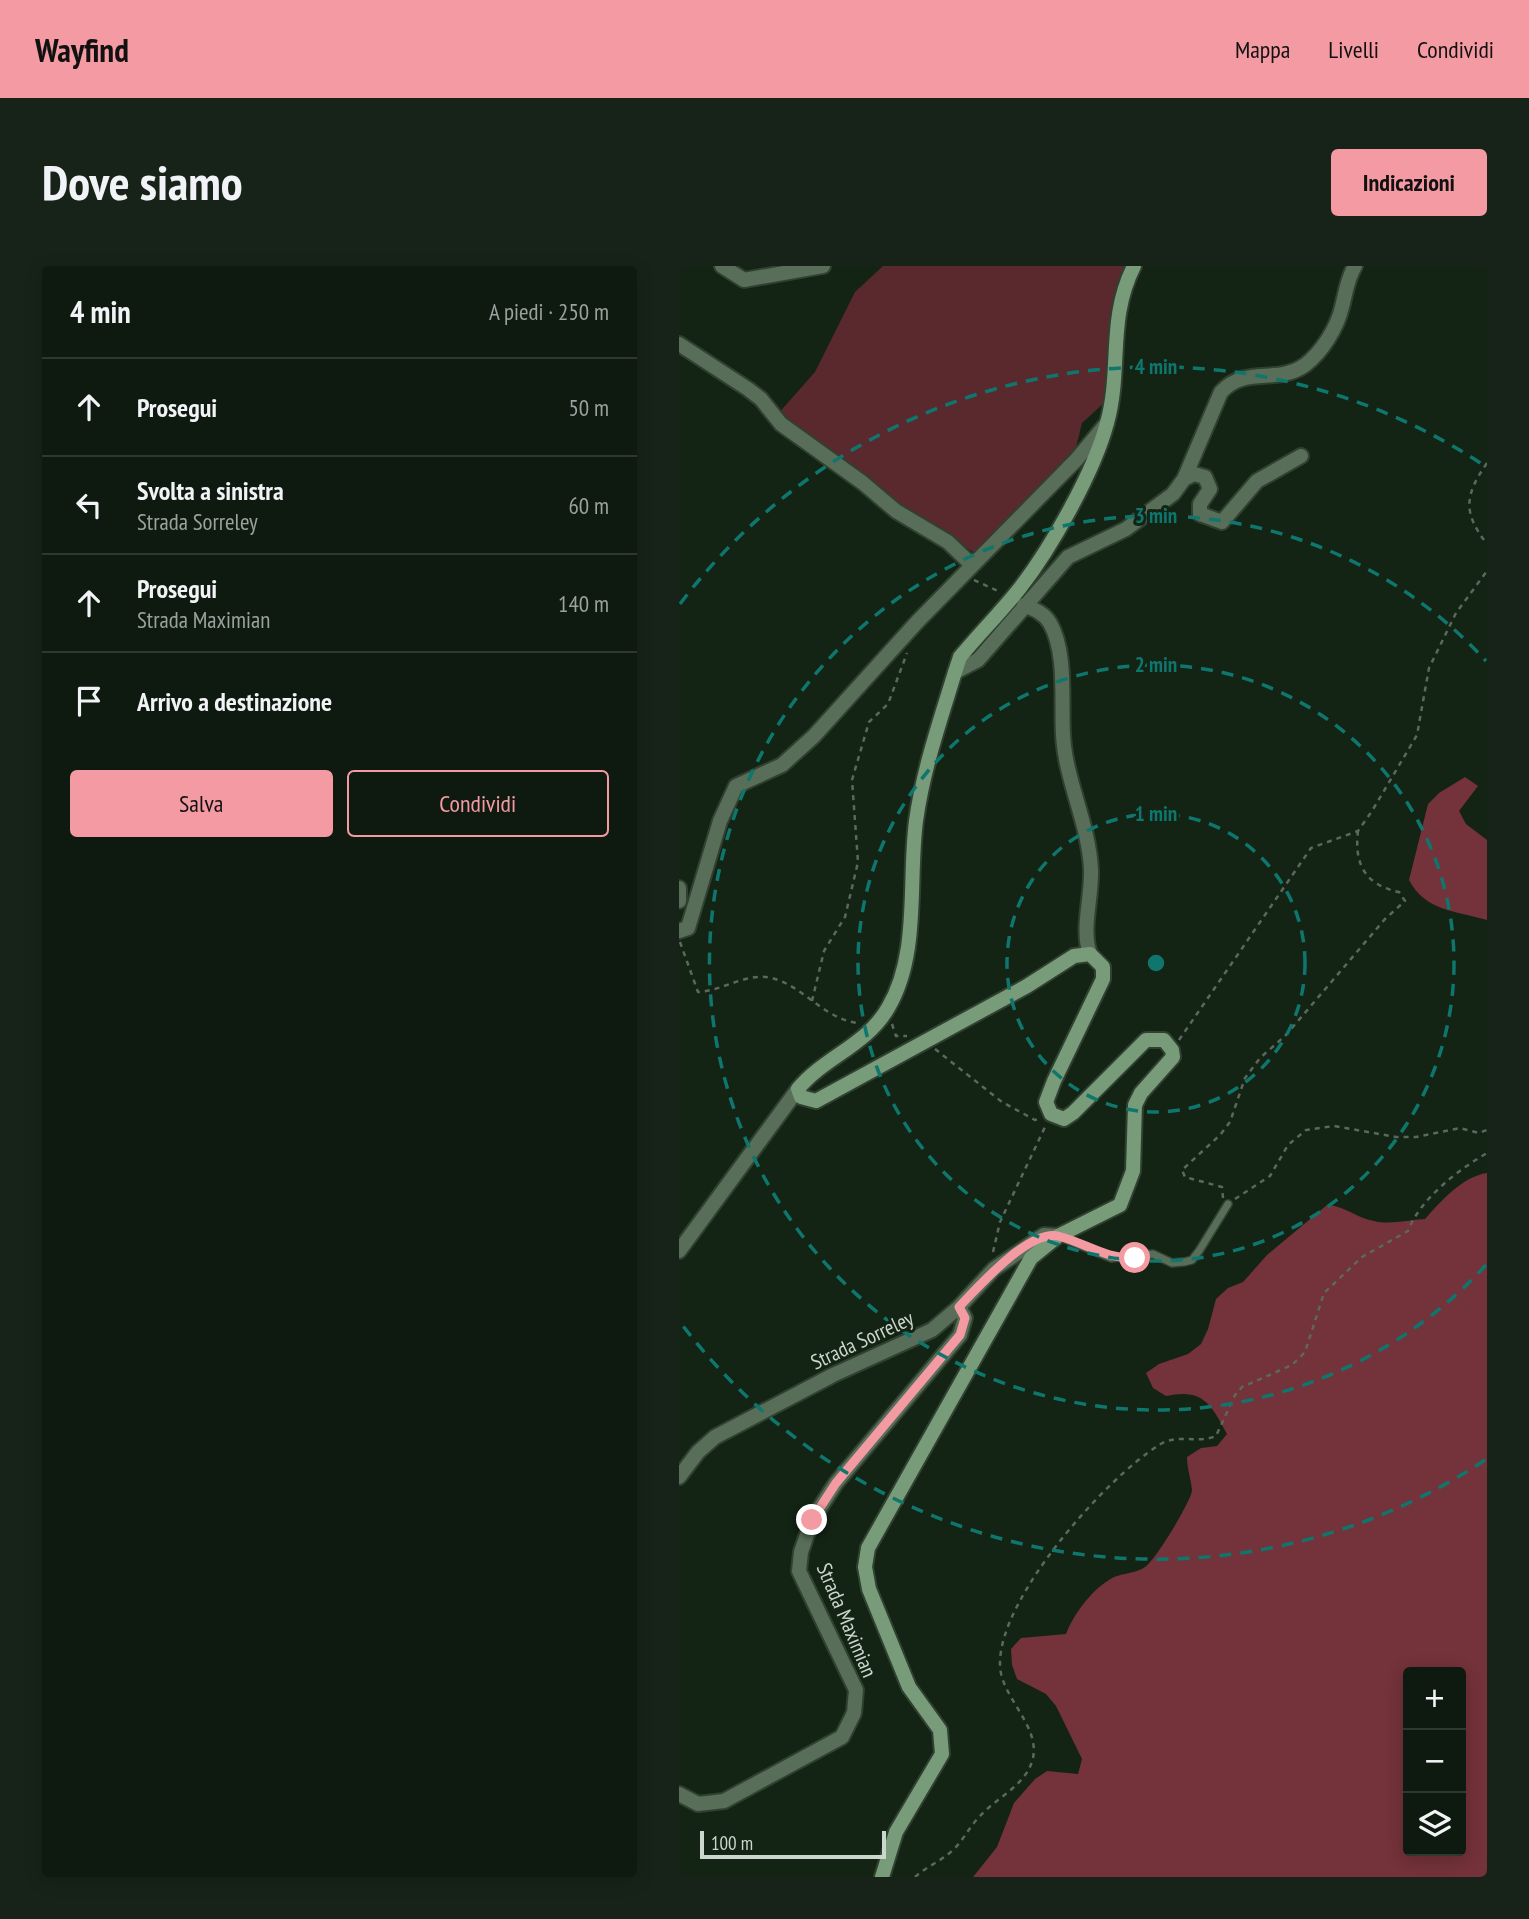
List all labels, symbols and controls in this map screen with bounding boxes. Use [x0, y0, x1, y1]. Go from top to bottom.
text: Wayfind [35, 28, 129, 71]
text: Mappa [1235, 34, 1290, 65]
text: Livelli [1328, 34, 1379, 65]
text: Condividi [1417, 34, 1494, 65]
button: Indicazioni [1331, 149, 1487, 216]
text: Dove siamo [42, 150, 243, 214]
text: 4 min [70, 292, 131, 331]
text: A piedi · 250 m [489, 297, 609, 326]
text: 4 min [1135, 353, 1177, 380]
icon: ahead [70, 388, 108, 426]
text: Prosegui [137, 391, 217, 424]
text: 50 m [568, 393, 609, 422]
text: Svolta a sinistra [137, 474, 284, 507]
icon: left [70, 486, 108, 524]
text: 60 m [568, 491, 609, 520]
text: 3 min [1135, 502, 1177, 529]
text: Strada Sorreley [137, 507, 258, 536]
text: Prosegui [137, 572, 217, 605]
icon: ahead [70, 584, 108, 622]
text: 140 m [558, 589, 609, 618]
text: Strada Maximian [137, 605, 270, 634]
text: 2 min [1135, 651, 1177, 678]
icon: arrive [70, 682, 108, 720]
text: Arrivo a destinazione [137, 685, 332, 718]
button: Salva [70, 770, 333, 837]
button: Condividi [347, 770, 609, 837]
text: 1 min [1135, 800, 1177, 827]
centre of rings [1144, 951, 1168, 975]
route start [1119, 1242, 1150, 1273]
street label: Strada Sorreley [806, 1304, 918, 1376]
route end [796, 1504, 827, 1535]
street label: Strada Maximian [811, 1559, 883, 1681]
map controls [1403, 1667, 1466, 1856]
button: + [1403, 1667, 1466, 1730]
button: − [1403, 1730, 1466, 1793]
button: layers [1403, 1793, 1466, 1856]
scale bar [700, 1828, 885, 1860]
text: 100 m [711, 1831, 753, 1855]

